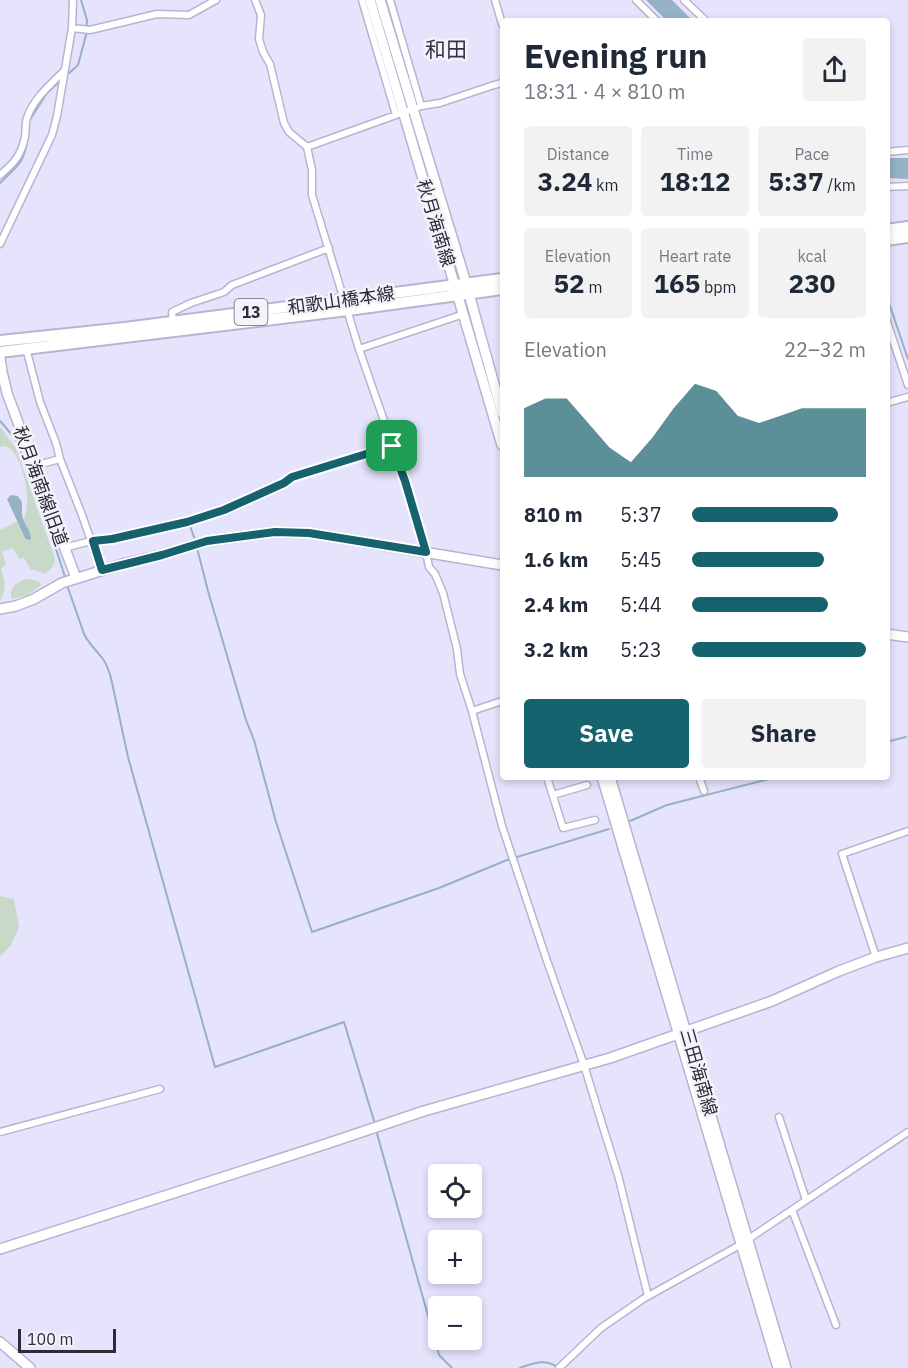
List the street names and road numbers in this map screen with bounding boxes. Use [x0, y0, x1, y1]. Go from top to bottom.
street label: 秋月海南線 [412, 177, 460, 269]
street label: 和歌山橋本線 [286, 281, 396, 319]
road number: 13 [234, 299, 268, 325]
street label: 秋月海南線旧道 [9, 423, 73, 549]
street label: 三田海南線 [676, 1026, 722, 1118]

